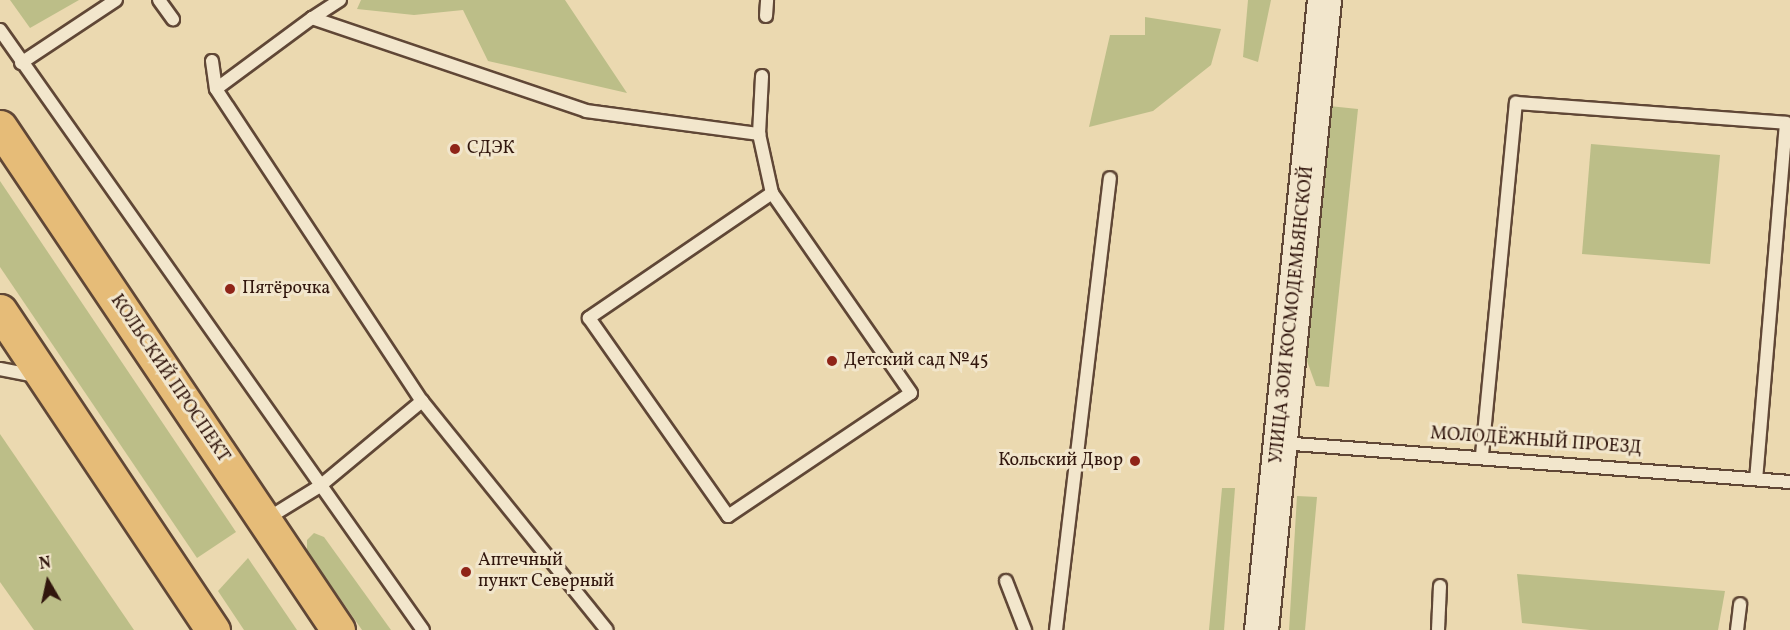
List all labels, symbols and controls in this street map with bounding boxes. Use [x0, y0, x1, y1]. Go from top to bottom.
place label: СДЭК [467, 138, 515, 160]
marker: СДЭК [448, 142, 462, 156]
street label: УЛИЦА ЗОИ КОСМОДЕМЬЯНСКОЙ [1267, 165, 1319, 465]
place label: Пятёрочка [242, 278, 330, 300]
marker: Пятёрочка [223, 282, 237, 296]
street label: КОЛЬСКИЙ ПРОСПЕКТ [105, 291, 233, 467]
place label: Детский сад №45 [844, 350, 988, 372]
marker: Детский сад №45 [825, 354, 839, 368]
street label: МОЛОДЁЖНЫЙ ПРОЕЗД [1429, 424, 1643, 460]
place label: Кольский Двор [998, 450, 1123, 472]
marker: Кольский Двор [1128, 454, 1142, 468]
place label: Аптечный пункт Северный [478, 551, 614, 594]
north arrow [18, 552, 78, 612]
text: N [38, 552, 53, 576]
marker: Аптечный пункт Северный [459, 565, 473, 579]

